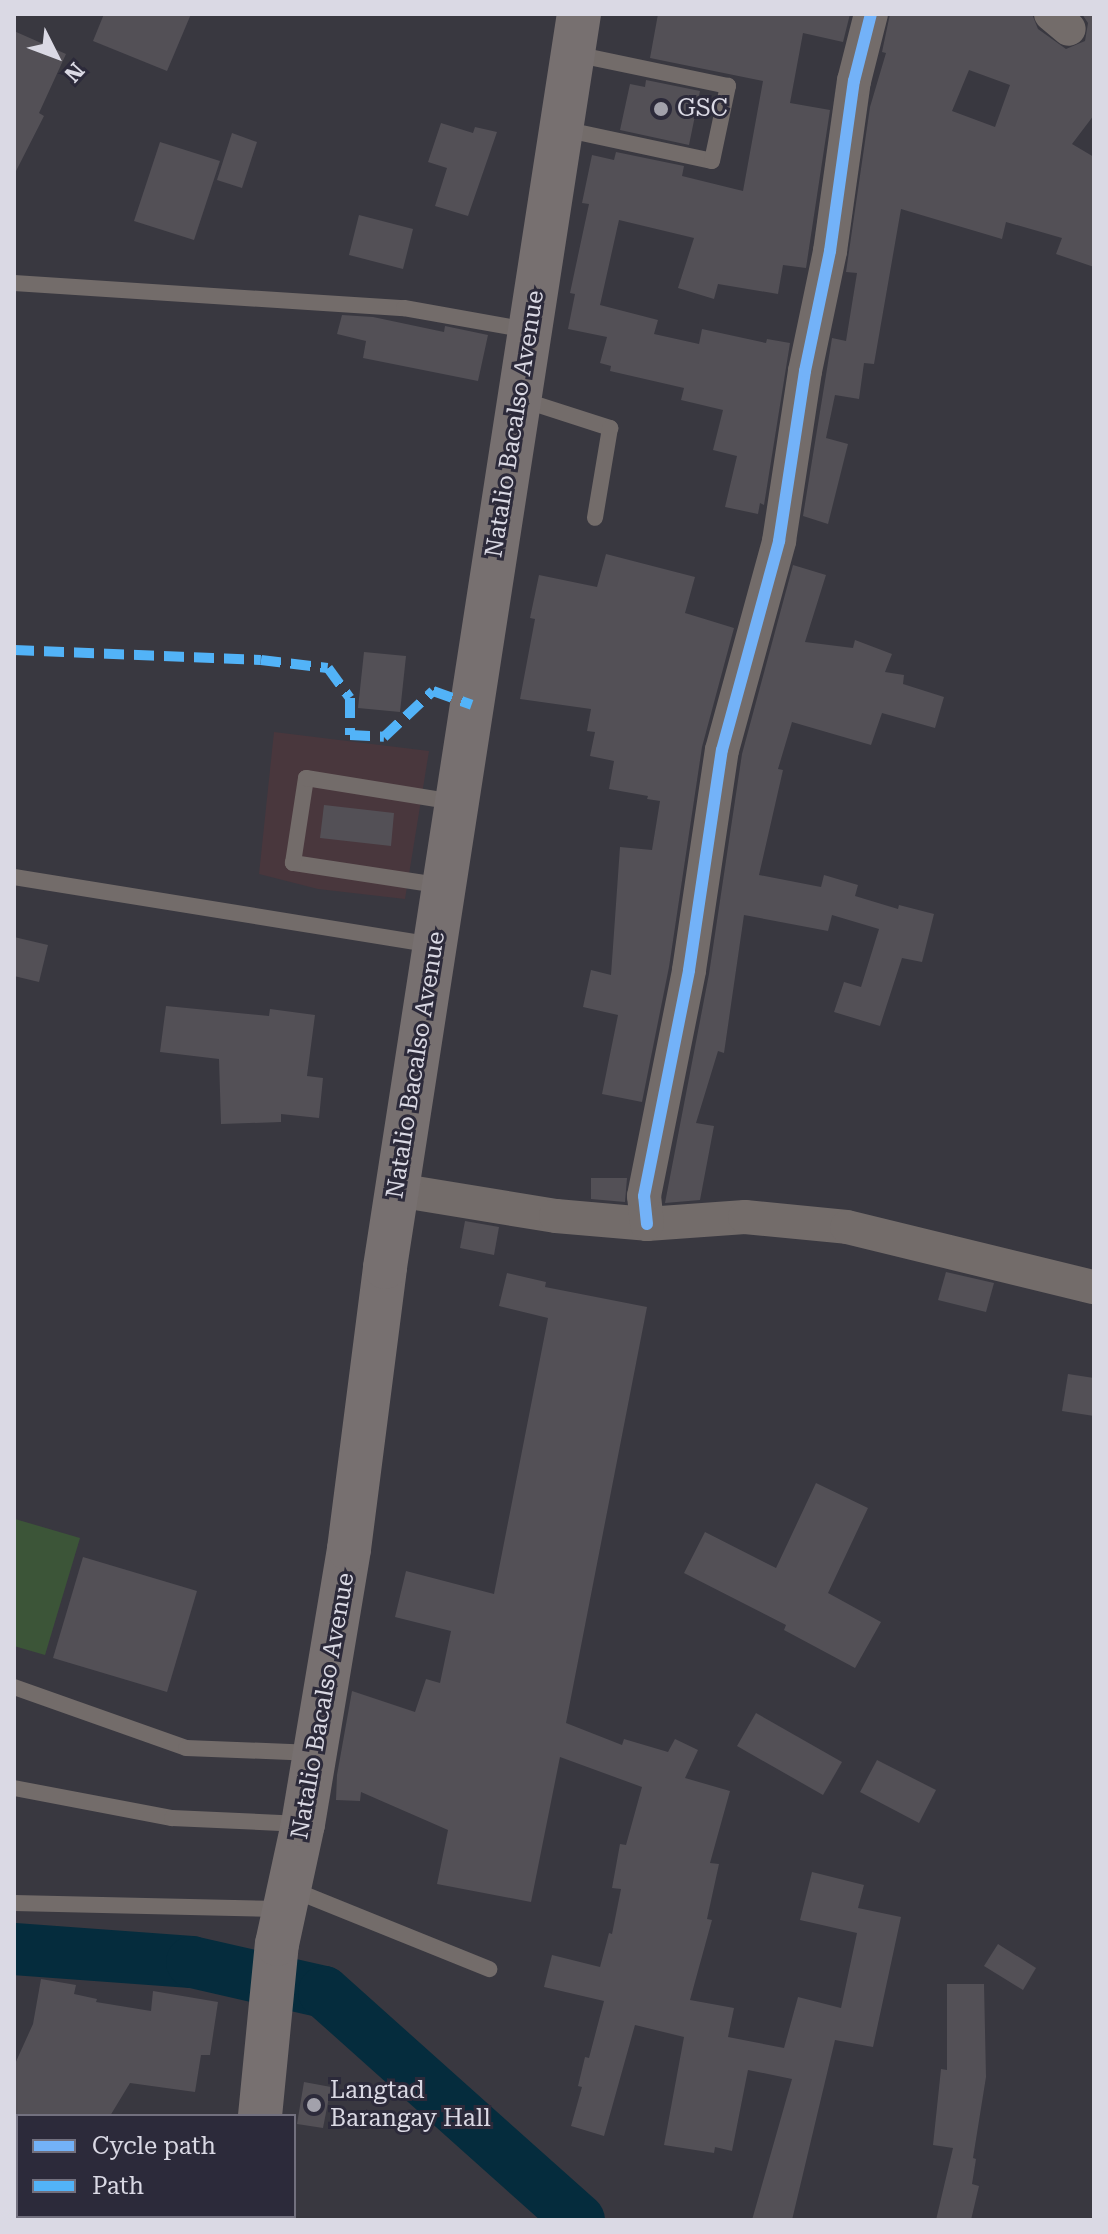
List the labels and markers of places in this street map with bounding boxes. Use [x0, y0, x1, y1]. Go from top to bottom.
place label: GSC [677, 95, 728, 123]
marker: GSC [652, 100, 670, 118]
place label: Langtad Barangay Hall [330, 2077, 491, 2133]
marker: Langtad Barangay Hall [305, 2096, 323, 2114]

